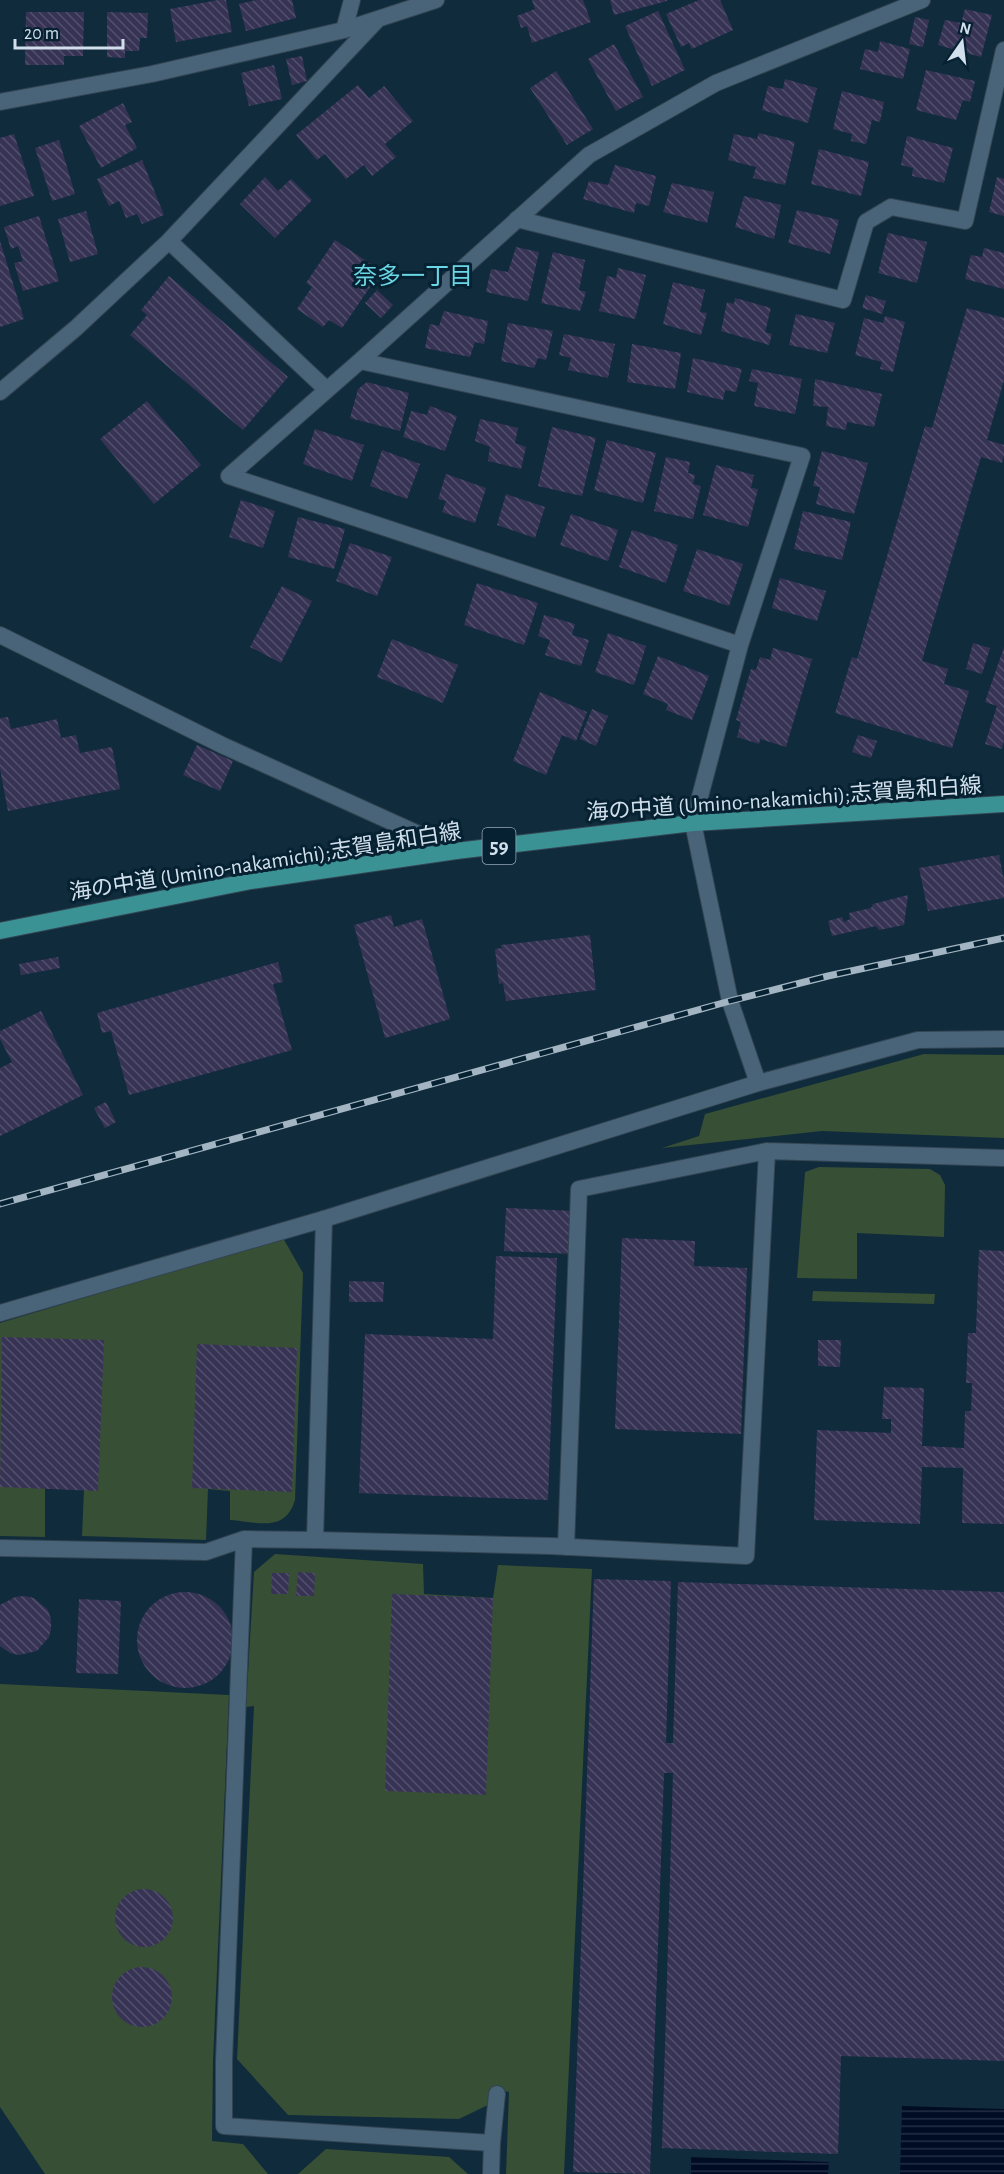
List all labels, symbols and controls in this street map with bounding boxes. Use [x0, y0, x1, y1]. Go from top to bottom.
scale bar [15, 12, 123, 50]
north arrow [932, 12, 992, 72]
text: N [958, 19, 973, 38]
text: 20 m [24, 25, 59, 43]
district label: 奈多一丁目 [353, 263, 473, 289]
street label: 海の中道 (Umino-nakamichi);志賀島和白線 [586, 773, 982, 824]
street label: 海の中道 (Umino-nakamichi);志賀島和白線 [68, 819, 463, 904]
road number: 59 [482, 828, 516, 864]

